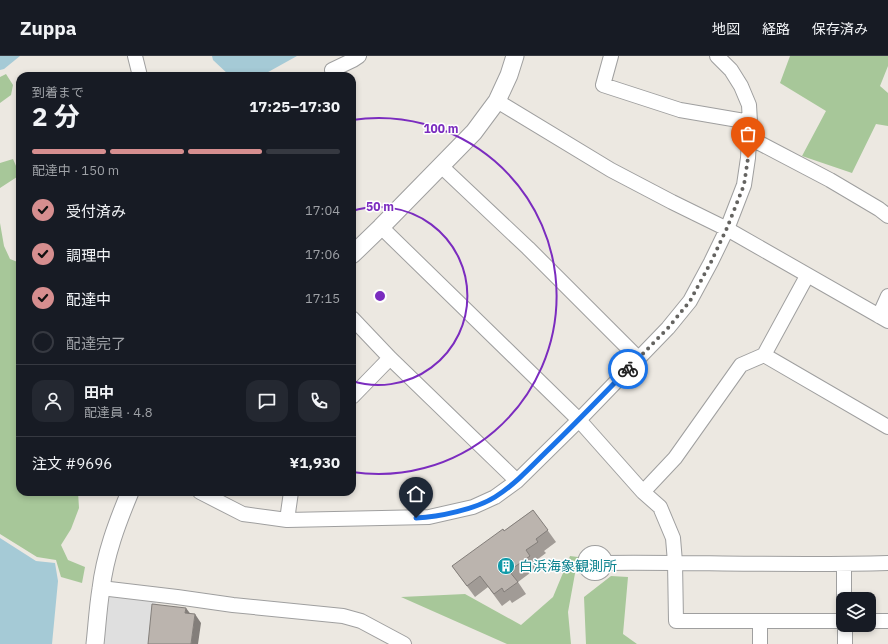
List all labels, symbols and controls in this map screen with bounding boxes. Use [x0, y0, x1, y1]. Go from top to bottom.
text: Zuppa [20, 16, 77, 40]
text: 地図 [712, 20, 740, 38]
text: 経路 [762, 20, 790, 38]
text: 保存済み [812, 20, 868, 38]
text: 到着まで [32, 84, 84, 101]
text: 17:25–17:30 [249, 97, 340, 116]
text: 2 分 [32, 99, 80, 133]
pin [731, 117, 765, 158]
text: 100 m [423, 121, 459, 136]
icon: bag [737, 123, 759, 145]
text: 配達中 · 150 m [32, 162, 119, 179]
icon: check [32, 199, 54, 221]
text: 50 m [366, 199, 394, 214]
text: 受付済み [66, 202, 126, 221]
text: 17:04 [305, 202, 340, 219]
icon: check [32, 243, 54, 265]
text: 調理中 [66, 246, 111, 265]
text: 17:06 [305, 246, 340, 263]
icon: check [32, 287, 54, 309]
centre of rings [373, 289, 387, 303]
text: 配達中 [66, 290, 111, 309]
text: 17:15 [305, 290, 340, 307]
text: 配達完了 [66, 334, 126, 353]
courier [608, 349, 648, 389]
icon: bike [617, 358, 639, 380]
button: person [32, 380, 74, 422]
button: chat [246, 380, 288, 422]
button: phone [298, 380, 340, 422]
text: 田中 [84, 383, 114, 402]
text: 配達員 · 4.8 [84, 404, 153, 421]
text: ¥1,930 [290, 453, 340, 472]
text: 注文 #9696 [32, 454, 112, 473]
pin [399, 477, 433, 518]
icon: home [405, 483, 427, 505]
building icon: 白浜海象観測所 [496, 556, 516, 576]
place label: 白浜海象観測所 [519, 557, 617, 575]
map controls [836, 592, 876, 632]
button: layers [836, 592, 876, 632]

